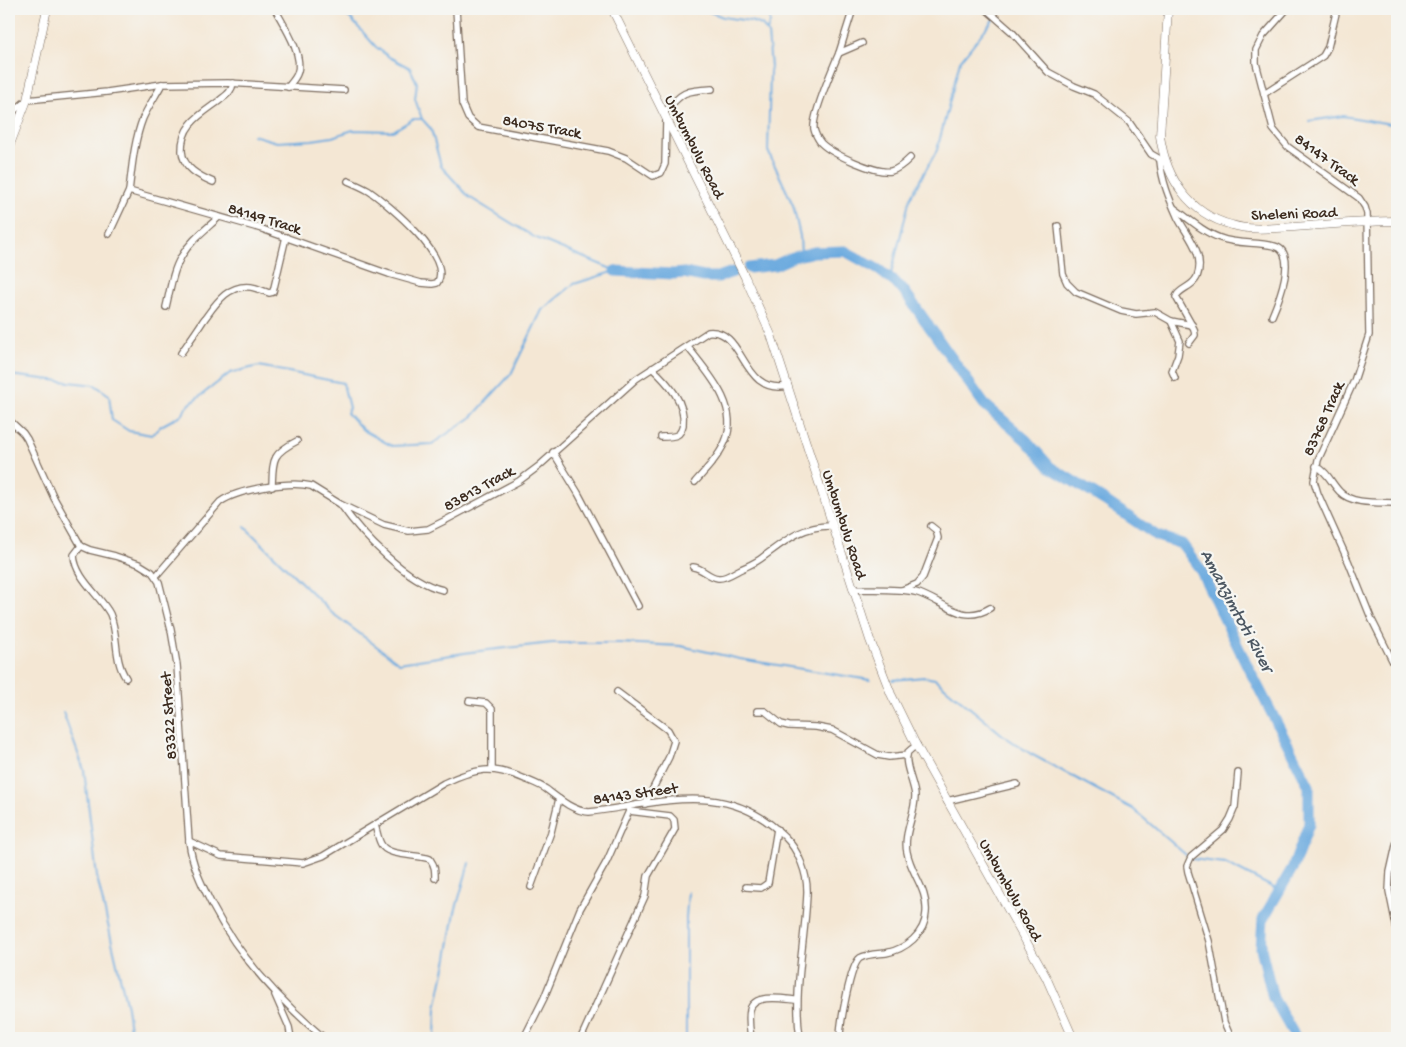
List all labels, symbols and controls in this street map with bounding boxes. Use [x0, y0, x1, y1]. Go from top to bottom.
street label: Umbumbulu Road [659, 93, 728, 204]
street label: 84075 Track [501, 112, 584, 145]
street label: 84147 Track [1290, 131, 1364, 192]
street label: 84149 Track [225, 200, 305, 241]
street label: Sheleni Road [1251, 204, 1339, 226]
street label: 83768 Track [1300, 378, 1351, 460]
street label: 83813 Track [441, 462, 520, 517]
street label: Umbumbulu Road [816, 468, 870, 584]
water label: Amanzimtoti River [1195, 546, 1279, 679]
street label: 83322 Street [158, 670, 183, 760]
street label: 84143 Street [592, 780, 680, 811]
street label: Umbumbulu Road [973, 836, 1046, 946]

